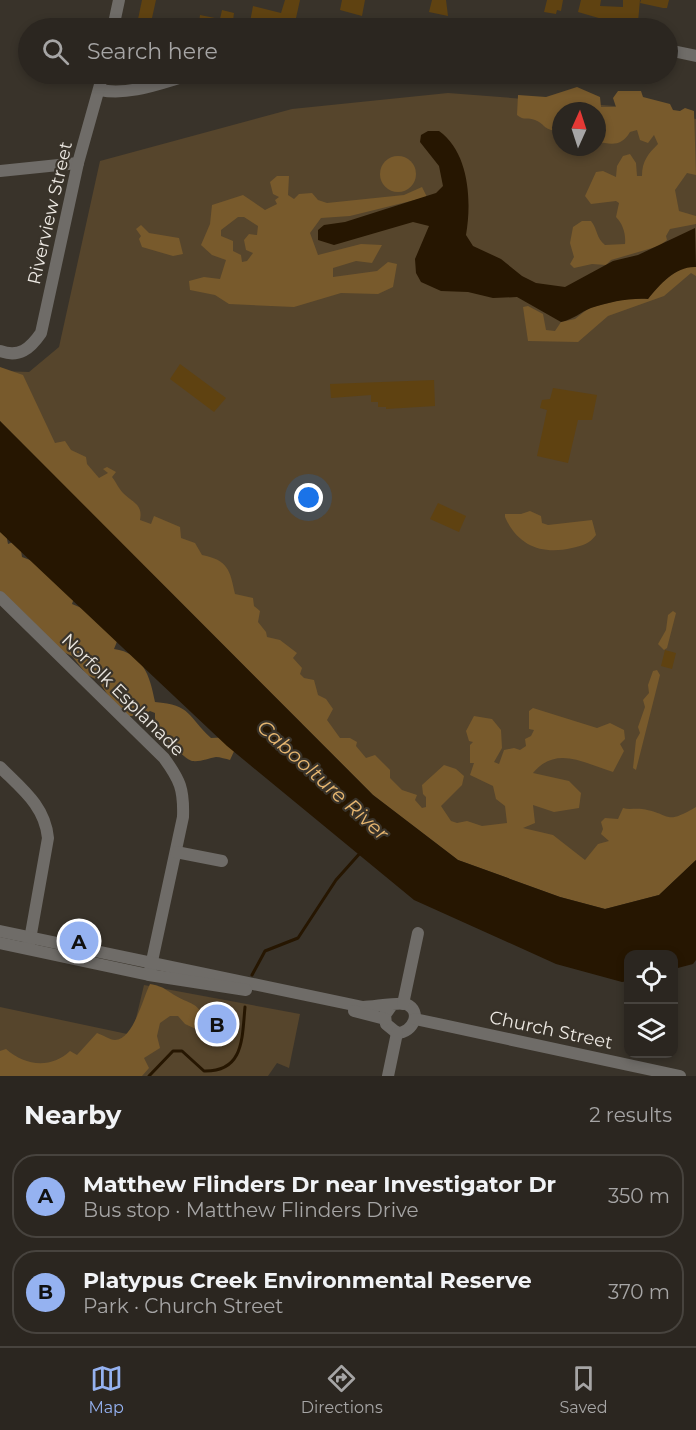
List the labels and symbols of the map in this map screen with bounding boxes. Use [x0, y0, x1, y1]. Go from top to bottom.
north arrow [552, 102, 606, 156]
street label: Riverview Street [23, 139, 77, 287]
your location [294, 483, 323, 512]
street label: Norfolk Esplanade [57, 629, 189, 761]
water label: Caboolture River [252, 715, 394, 846]
pin: A [60, 918, 98, 964]
pin: B [198, 1002, 236, 1046]
street label: Church Street [487, 1006, 615, 1054]

